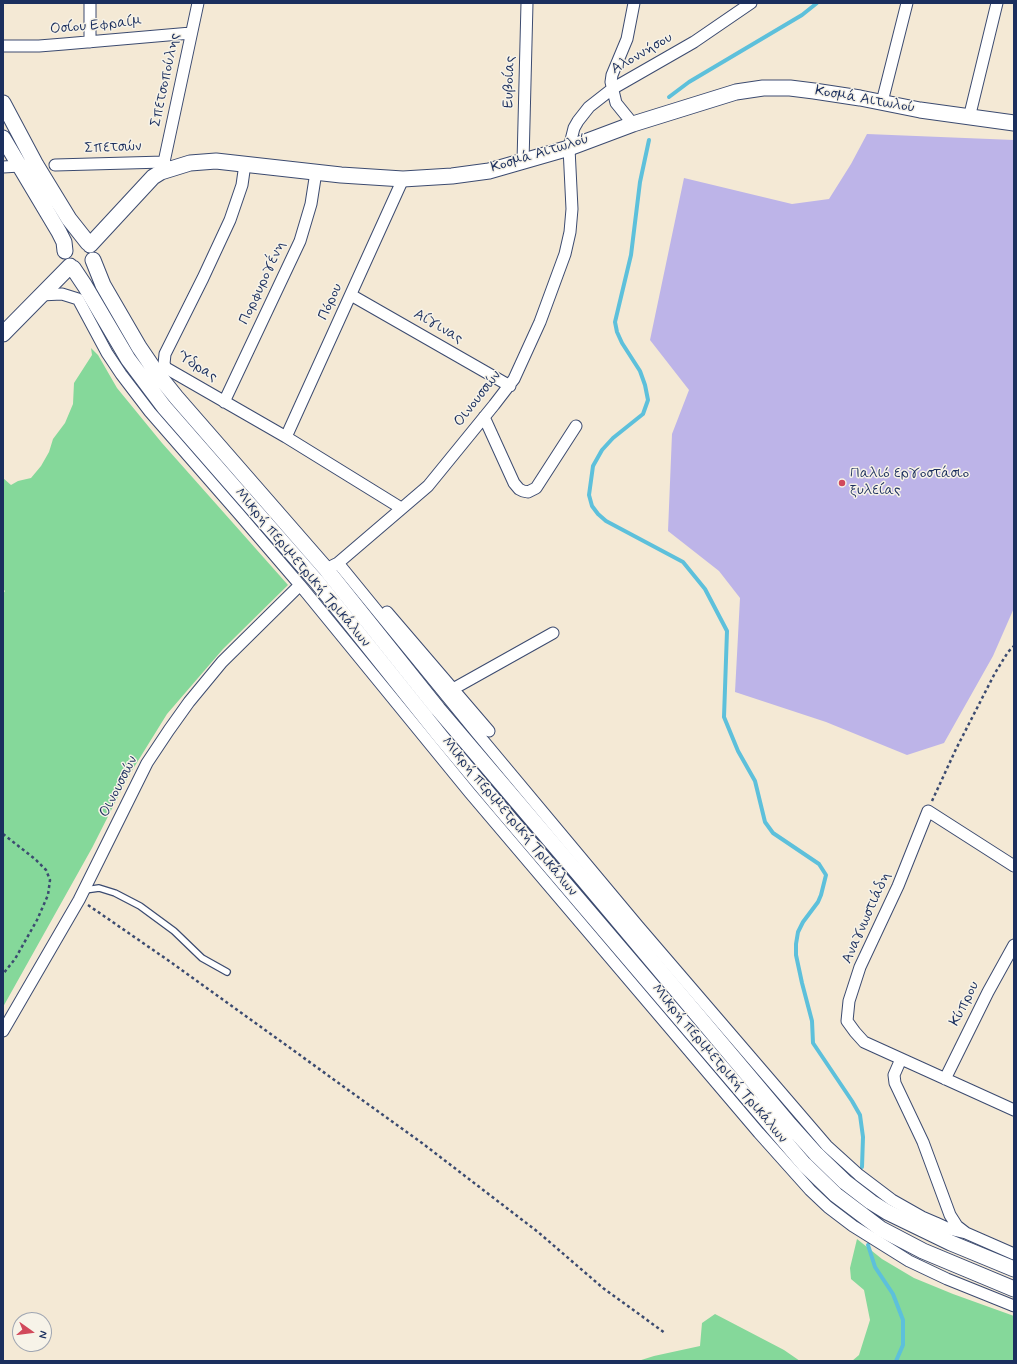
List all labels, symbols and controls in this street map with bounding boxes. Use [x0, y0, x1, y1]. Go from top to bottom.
street label: Οσίου Εφραίμ [49, 13, 143, 39]
street label: Αλοννήσου [608, 29, 676, 79]
street label: Σπετσοπούλης [147, 31, 185, 129]
street label: Ευβοίας [500, 55, 520, 109]
street label: Κοσμά Αιτωλού [813, 82, 917, 118]
street label: Κοσμά Αιτωλού [489, 131, 591, 177]
street label: Σπετσών [84, 138, 142, 158]
street label: Πορφυρογένη [236, 238, 290, 328]
street label: Πόρου [315, 281, 347, 323]
street label: Αίγινας [410, 306, 466, 348]
street label: Ύδρας [173, 348, 221, 386]
street label: Οινουσσών [450, 367, 506, 431]
place label: Παλιό εργοστάσιο ξυλείας [850, 465, 969, 500]
marker: Παλιό εργοστάσιο ξυλείας [837, 478, 847, 488]
street label: Μικρή περιμετρική Τρικάλων [230, 485, 374, 651]
street label: Μικρή περιμετρική Τρικάλων [437, 734, 581, 900]
street label: Οινουσσών [96, 753, 142, 821]
street label: Αναγνωστιάδη [839, 869, 895, 967]
street label: Κύπρου [946, 979, 984, 1029]
street label: Μικρή περιμετρική Τρικάλων [647, 981, 791, 1147]
north arrow [12, 1312, 52, 1352]
text: N [35, 1329, 50, 1340]

